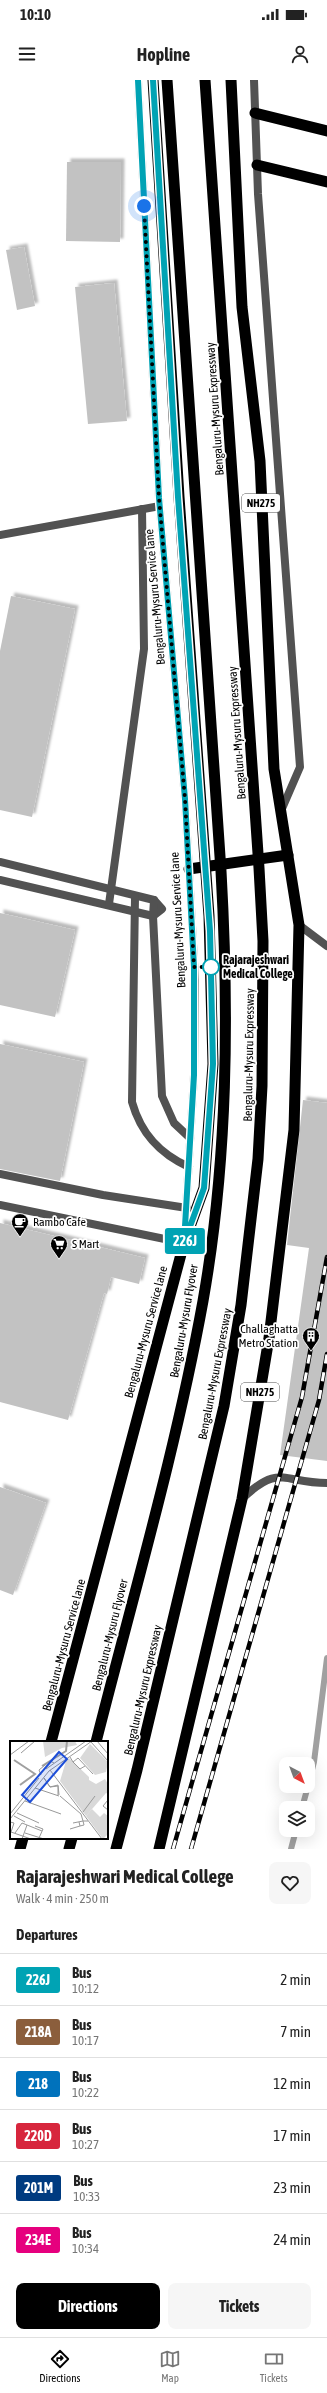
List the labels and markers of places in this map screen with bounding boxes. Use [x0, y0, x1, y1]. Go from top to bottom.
place label: Rajarajeshwari Medical College [223, 953, 293, 981]
marker: Rajarajeshwari Medical College [202, 958, 220, 976]
cafe icon: Rambo Cafe [10, 1212, 30, 1237]
place label: Rambo Cafe [33, 1215, 86, 1229]
supermarket icon: S Mart [49, 1234, 69, 1259]
place label: S Mart [72, 1237, 100, 1251]
place label: Challaghatta Metro Station [238, 1322, 298, 1350]
building icon: Challaghatta Metro Station [301, 1326, 321, 1351]

